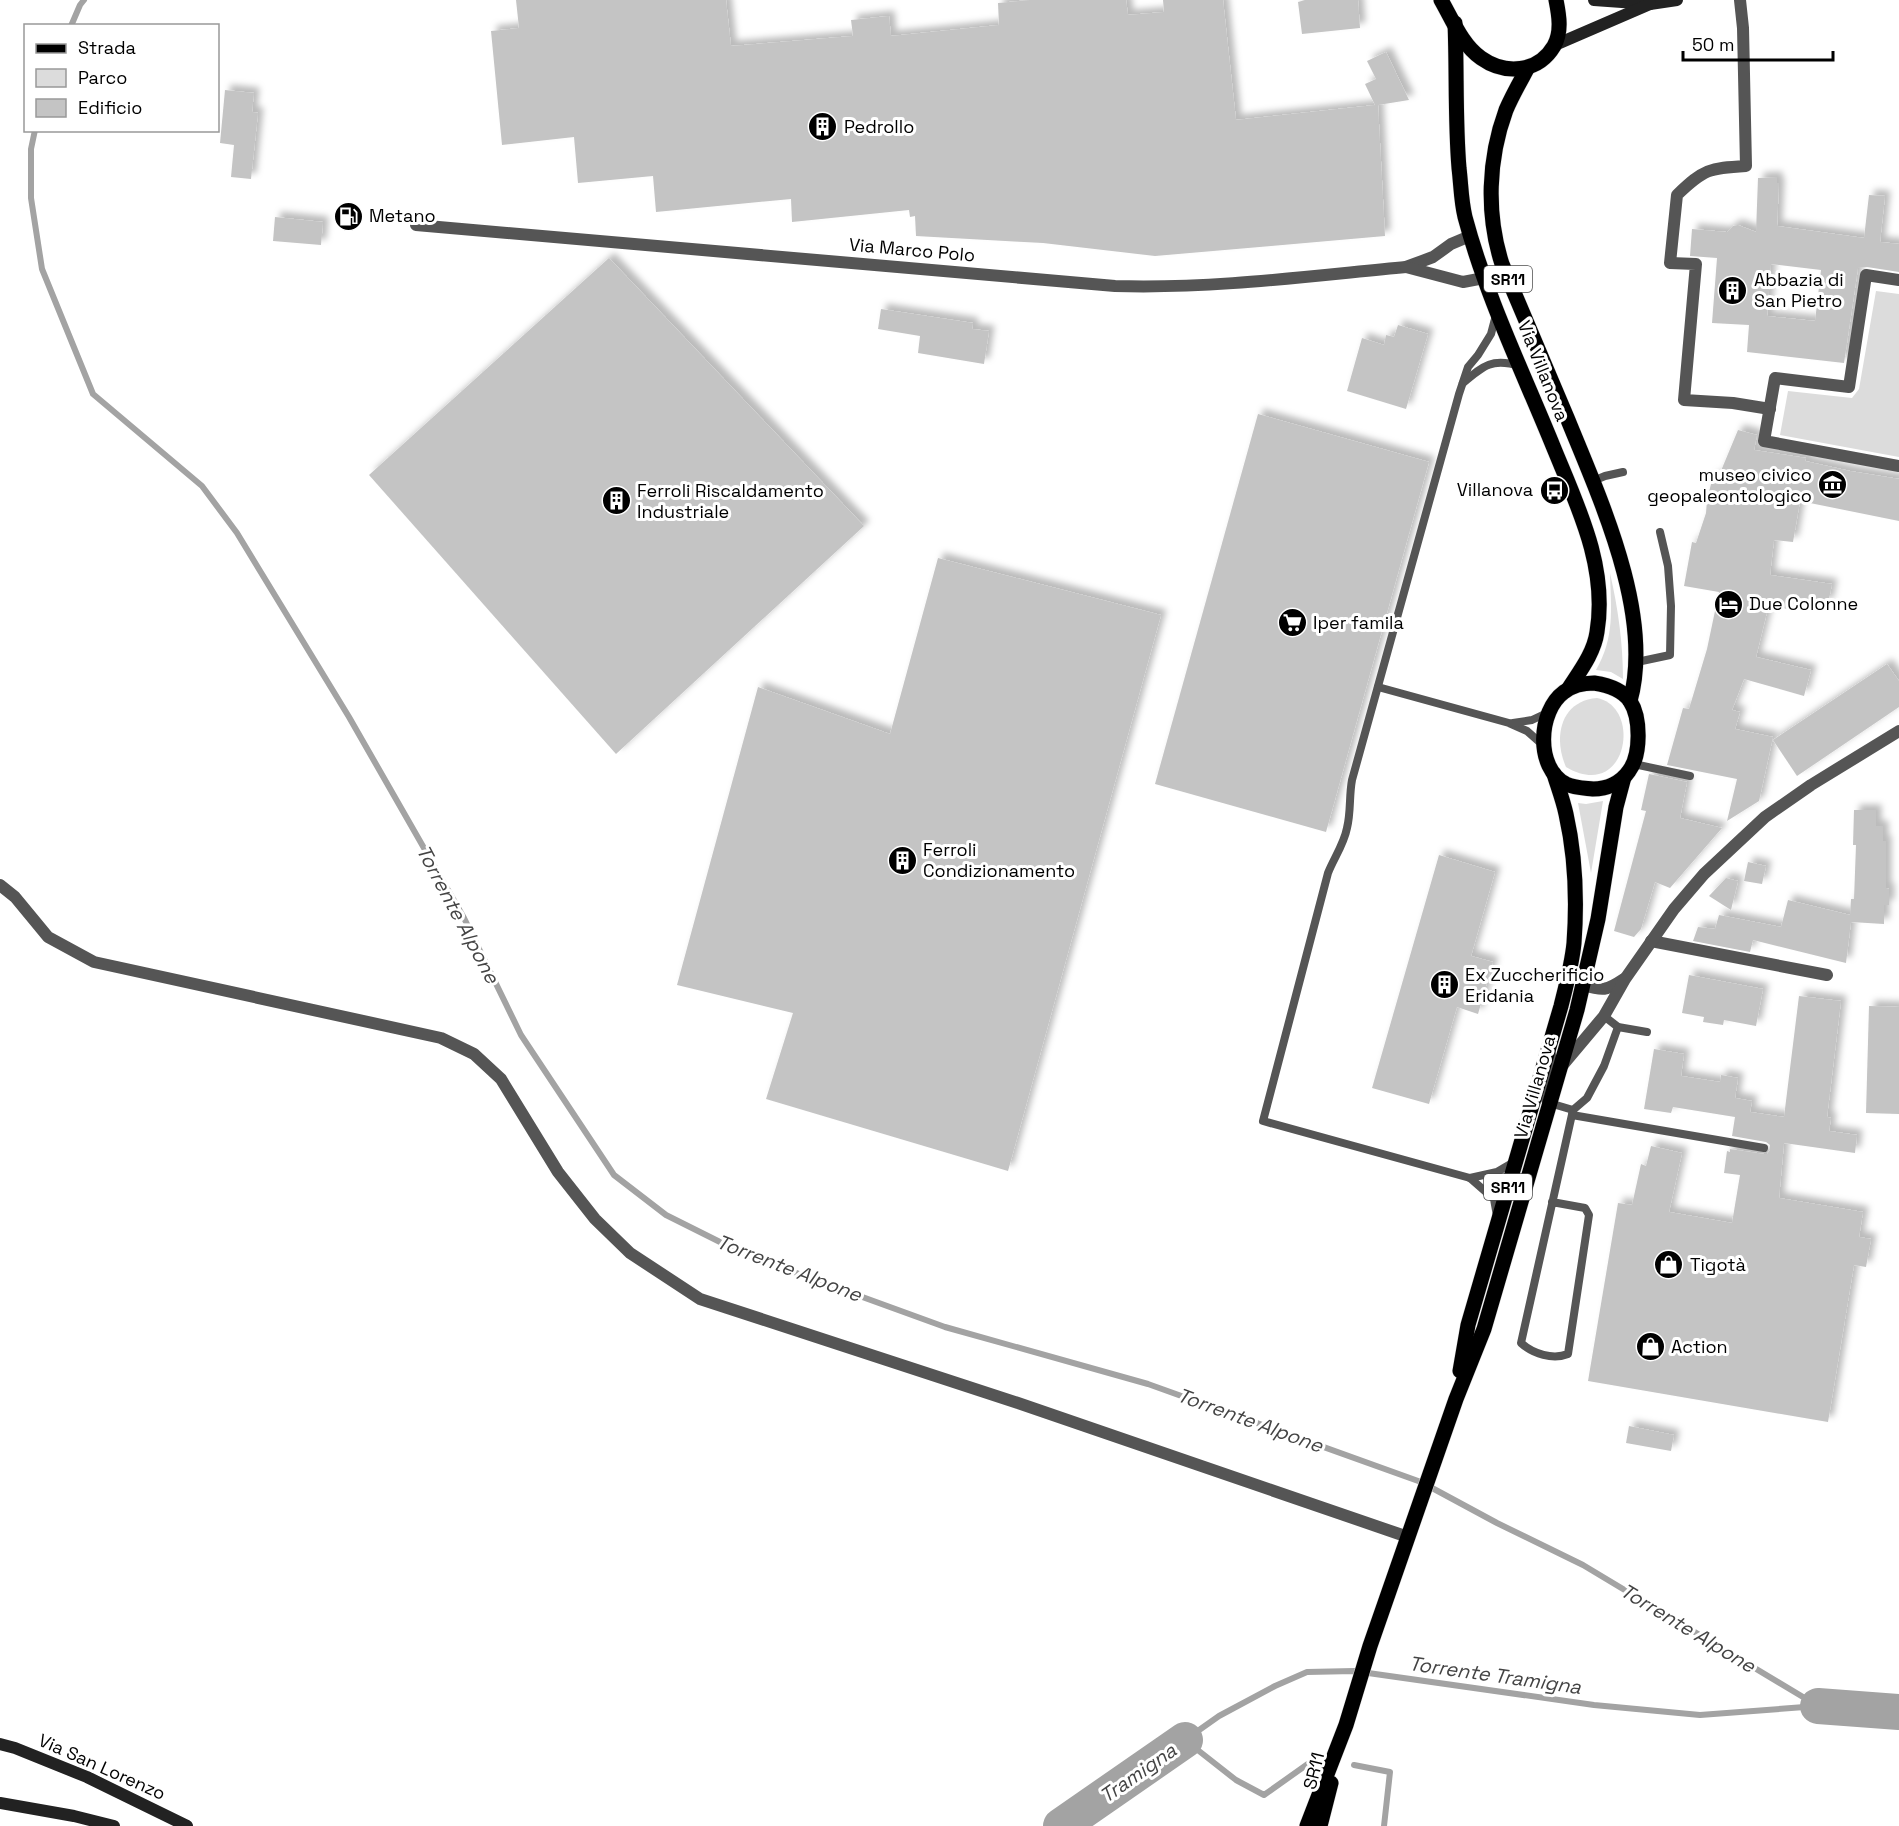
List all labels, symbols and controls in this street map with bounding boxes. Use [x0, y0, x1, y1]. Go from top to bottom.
legend [24, 24, 219, 132]
scale bar [1683, 24, 1833, 62]
text: 50 m [1692, 33, 1734, 56]
text: Strada [78, 36, 136, 59]
text: Parco [78, 66, 127, 89]
text: Edificio [78, 96, 142, 119]
building icon: Pedrollo [807, 111, 839, 143]
place label: Pedrollo [844, 115, 914, 138]
fuel station icon: Metano [332, 200, 364, 232]
place label: Metano [369, 204, 436, 227]
street label: Via Marco Polo [848, 233, 976, 266]
road number: SR11 [1484, 266, 1532, 292]
place label: Abbazia di San Pietro [1754, 268, 1844, 312]
building icon: Abbazia di San Pietro [1717, 274, 1749, 306]
street label: Via Villanova [1513, 317, 1574, 425]
place label: museo civico geopaleontologico [1647, 463, 1812, 507]
museum icon: museo civico geopaleontologico [1817, 469, 1849, 501]
bus stop icon: Villanova [1538, 474, 1570, 506]
place label: Villanova [1457, 478, 1533, 501]
place label: Ferroli Riscaldamento Industriale [637, 479, 824, 523]
building icon: Ferroli Riscaldamento Industriale [600, 485, 632, 517]
hotel icon: Due Colonne [1712, 588, 1744, 620]
place label: Due Colonne [1749, 592, 1858, 615]
supermarket icon: Iper famila [1276, 607, 1308, 639]
place label: Iper famila [1313, 611, 1404, 634]
place label: Ferroli Condizionamento [923, 838, 1075, 882]
water label: Torrente Alpone [411, 840, 506, 989]
building icon: Ferroli Condizionamento [886, 844, 918, 876]
place label: Ex Zuccherificio Eridania [1465, 963, 1604, 1007]
building icon: Ex Zuccherificio Eridania [1428, 969, 1460, 1001]
street label: Via Villanova [1509, 1032, 1560, 1141]
road number: SR11 [1484, 1174, 1532, 1200]
water label: Torrente Alpone [713, 1228, 866, 1308]
shop icon: Tigotà [1653, 1249, 1685, 1281]
place label: Tigotà [1690, 1253, 1746, 1276]
shop icon: Action [1634, 1331, 1666, 1363]
place label: Action [1671, 1335, 1728, 1358]
water label: Torrente Alpone [1174, 1382, 1327, 1459]
water label: Torrente Alpone [1616, 1577, 1761, 1679]
water label: Torrente Tramigna [1407, 1650, 1583, 1700]
street label: Via San Lorenzo [35, 1728, 169, 1805]
water label: Tramigna [1095, 1737, 1182, 1809]
street label: SR11 [1298, 1750, 1329, 1792]

